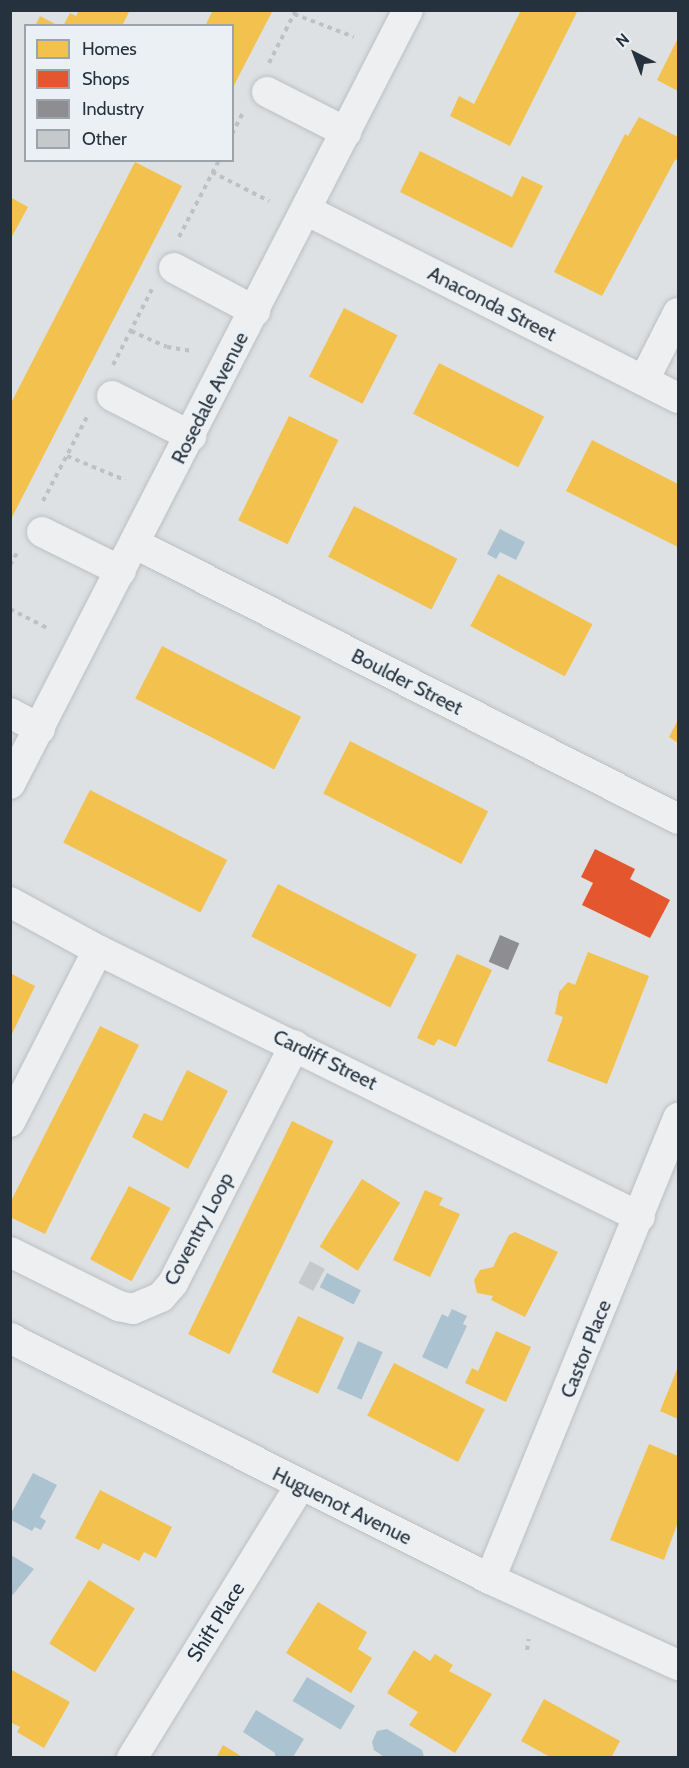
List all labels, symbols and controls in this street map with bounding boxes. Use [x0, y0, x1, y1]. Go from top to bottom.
legend [24, 24, 234, 162]
north arrow [605, 24, 665, 84]
text: N [612, 29, 633, 51]
text: Homes [82, 38, 137, 60]
text: Shops [82, 68, 130, 90]
text: Industry [82, 98, 144, 120]
text: Other [82, 128, 127, 150]
street label: Anaconda Street [424, 261, 560, 347]
street label: Rosedale Avenue [166, 328, 254, 468]
street label: Boulder Street [347, 644, 467, 720]
street label: Cardiff Street [269, 1025, 381, 1095]
street label: Coventry Loop [159, 1168, 239, 1290]
street label: Castor Place [555, 1297, 617, 1401]
street label: Huguenot Avenue [269, 1462, 415, 1550]
street label: Shift Place [182, 1578, 250, 1666]

